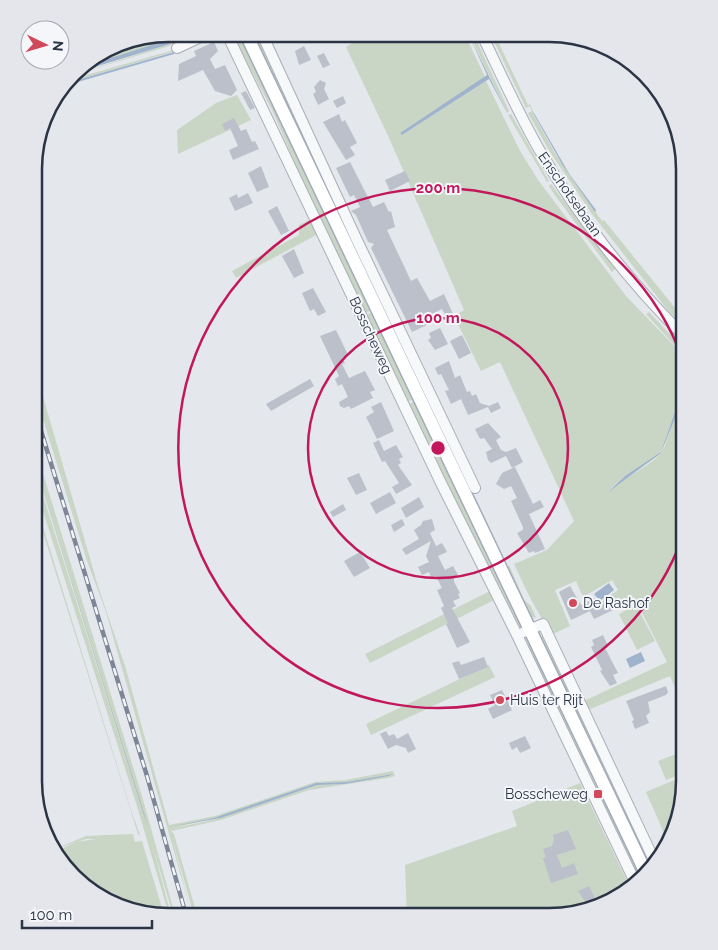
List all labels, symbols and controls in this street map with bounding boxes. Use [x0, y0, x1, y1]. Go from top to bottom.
north arrow [20, 20, 70, 70]
text: N [50, 40, 66, 52]
street label: Enschotsebaan [535, 149, 605, 239]
text: 200 m [416, 179, 460, 197]
street label: Bosscheweg [346, 294, 396, 376]
text: 100 m [416, 309, 460, 327]
centre of rings [429, 439, 447, 457]
place label: De Rashof [583, 595, 651, 611]
marker: De Rashof [567, 597, 579, 609]
place label: Huis ter Rijt [510, 692, 583, 708]
marker: Huis ter Rijt [494, 694, 506, 706]
place label: Bosscheweg [505, 786, 588, 802]
marker: Bosscheweg [592, 788, 604, 800]
scale bar [22, 898, 152, 930]
text: 100 m [30, 906, 72, 924]

